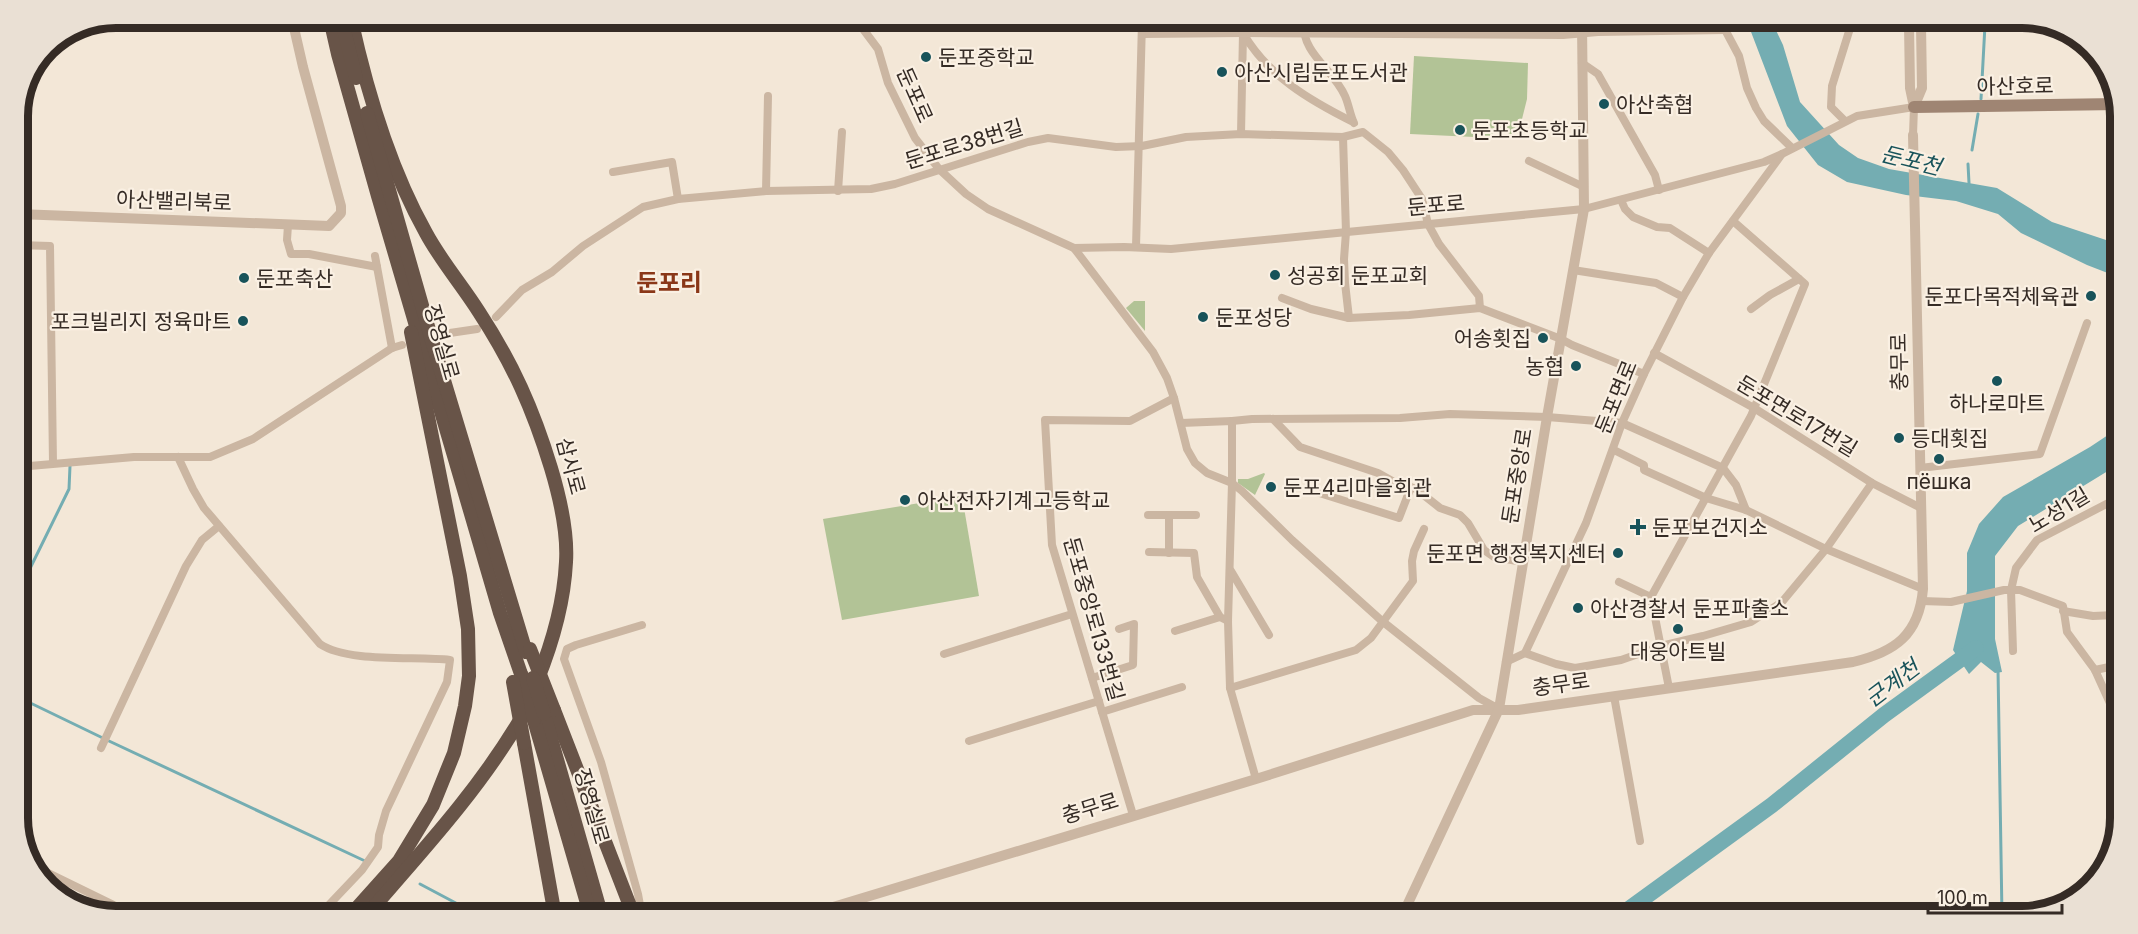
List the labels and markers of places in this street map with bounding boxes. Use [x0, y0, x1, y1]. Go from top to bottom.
place label: 둔포중학교 [938, 45, 1035, 70]
marker: 둔포중학교 [919, 50, 933, 64]
place label: 아산시립둔포도서관 [1234, 60, 1408, 85]
marker: 아산시립둔포도서관 [1215, 65, 1229, 79]
place label: 아산축협 [1616, 92, 1693, 117]
marker: 아산축협 [1597, 97, 1611, 111]
place label: 둔포초등학교 [1472, 118, 1588, 143]
marker: 둔포초등학교 [1453, 123, 1467, 137]
place label: 성공회 둔포교회 [1287, 263, 1428, 288]
place label: 둔포축산 [256, 266, 333, 291]
marker: 성공회 둔포교회 [1268, 268, 1282, 282]
marker: 둔포축산 [237, 271, 251, 285]
place label: 둔포다목적체육관 [1924, 284, 2079, 309]
marker: 둔포다목적체육관 [2084, 289, 2098, 303]
place label: 둔포성당 [1215, 305, 1292, 330]
place label: 포크빌리지 정육마트 [51, 309, 231, 334]
marker: 둔포성당 [1196, 310, 1210, 324]
marker: 포크빌리지 정육마트 [236, 314, 250, 328]
place label: 어송횟집 [1454, 326, 1531, 351]
marker: 어송횟집 [1536, 331, 1550, 345]
place label: 농협 [1525, 354, 1564, 379]
marker: 농협 [1569, 359, 1583, 373]
marker: 하나로마트 [1990, 374, 2004, 388]
place label: 하나로마트 [1949, 391, 2045, 416]
place label: 등대횟집 [1911, 426, 1988, 451]
marker: 등대횟집 [1892, 431, 1906, 445]
marker: пёшка [1932, 452, 1946, 466]
place label: пёшка [1906, 469, 1972, 494]
place label: 둔포4리마을회관 [1283, 475, 1432, 500]
marker: 둔포4리마을회관 [1264, 480, 1278, 494]
place label: 아산전자기계고등학교 [917, 488, 1110, 513]
marker: 아산전자기계고등학교 [898, 493, 912, 507]
place label: 둔포보건지소 [1652, 515, 1768, 540]
marker: 둔포보건지소 [1629, 518, 1647, 536]
place label: 둔포면 행정복지센터 [1426, 541, 1606, 566]
marker: 둔포면 행정복지센터 [1611, 546, 1625, 560]
place label: 아산경찰서 둔포파출소 [1590, 596, 1789, 621]
marker: 아산경찰서 둔포파출소 [1571, 601, 1585, 615]
marker: 대웅아트빌 [1671, 622, 1685, 636]
place label: 대웅아트빌 [1630, 639, 1726, 664]

